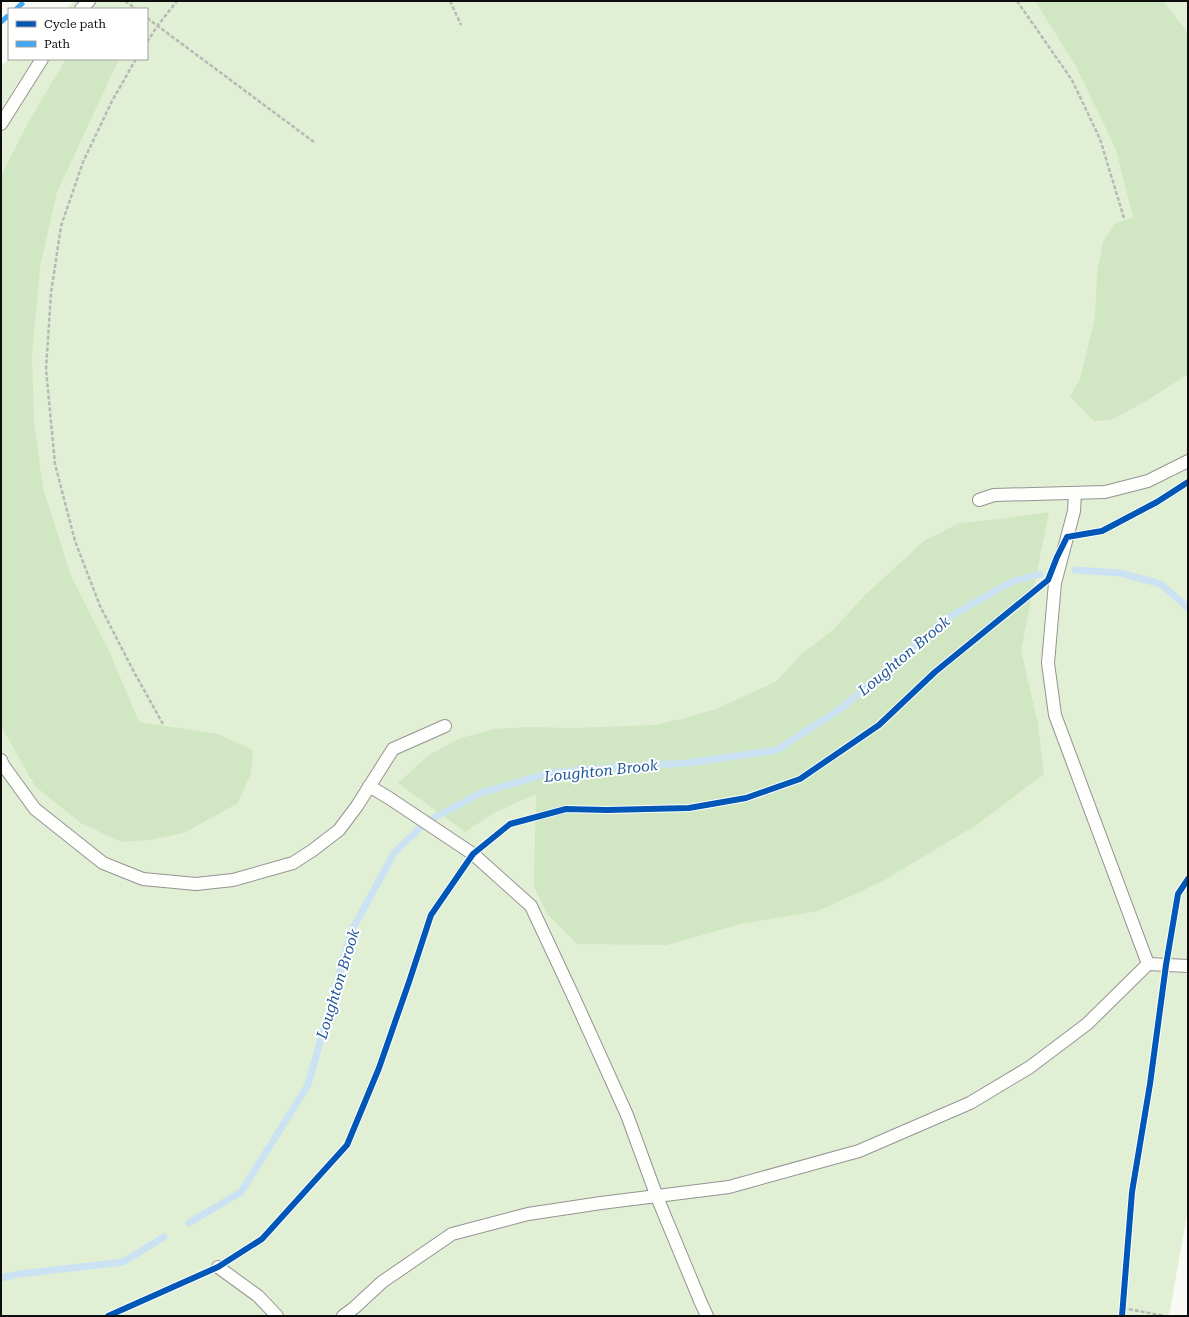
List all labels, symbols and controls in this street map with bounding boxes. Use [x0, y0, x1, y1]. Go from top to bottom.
legend [8, 8, 148, 60]
text: Cycle path [44, 17, 106, 31]
text: Path [44, 37, 70, 51]
water label: Loughton Brook [854, 612, 954, 700]
water label: Loughton Brook [542, 756, 660, 786]
water label: Loughton Brook [312, 926, 364, 1042]

